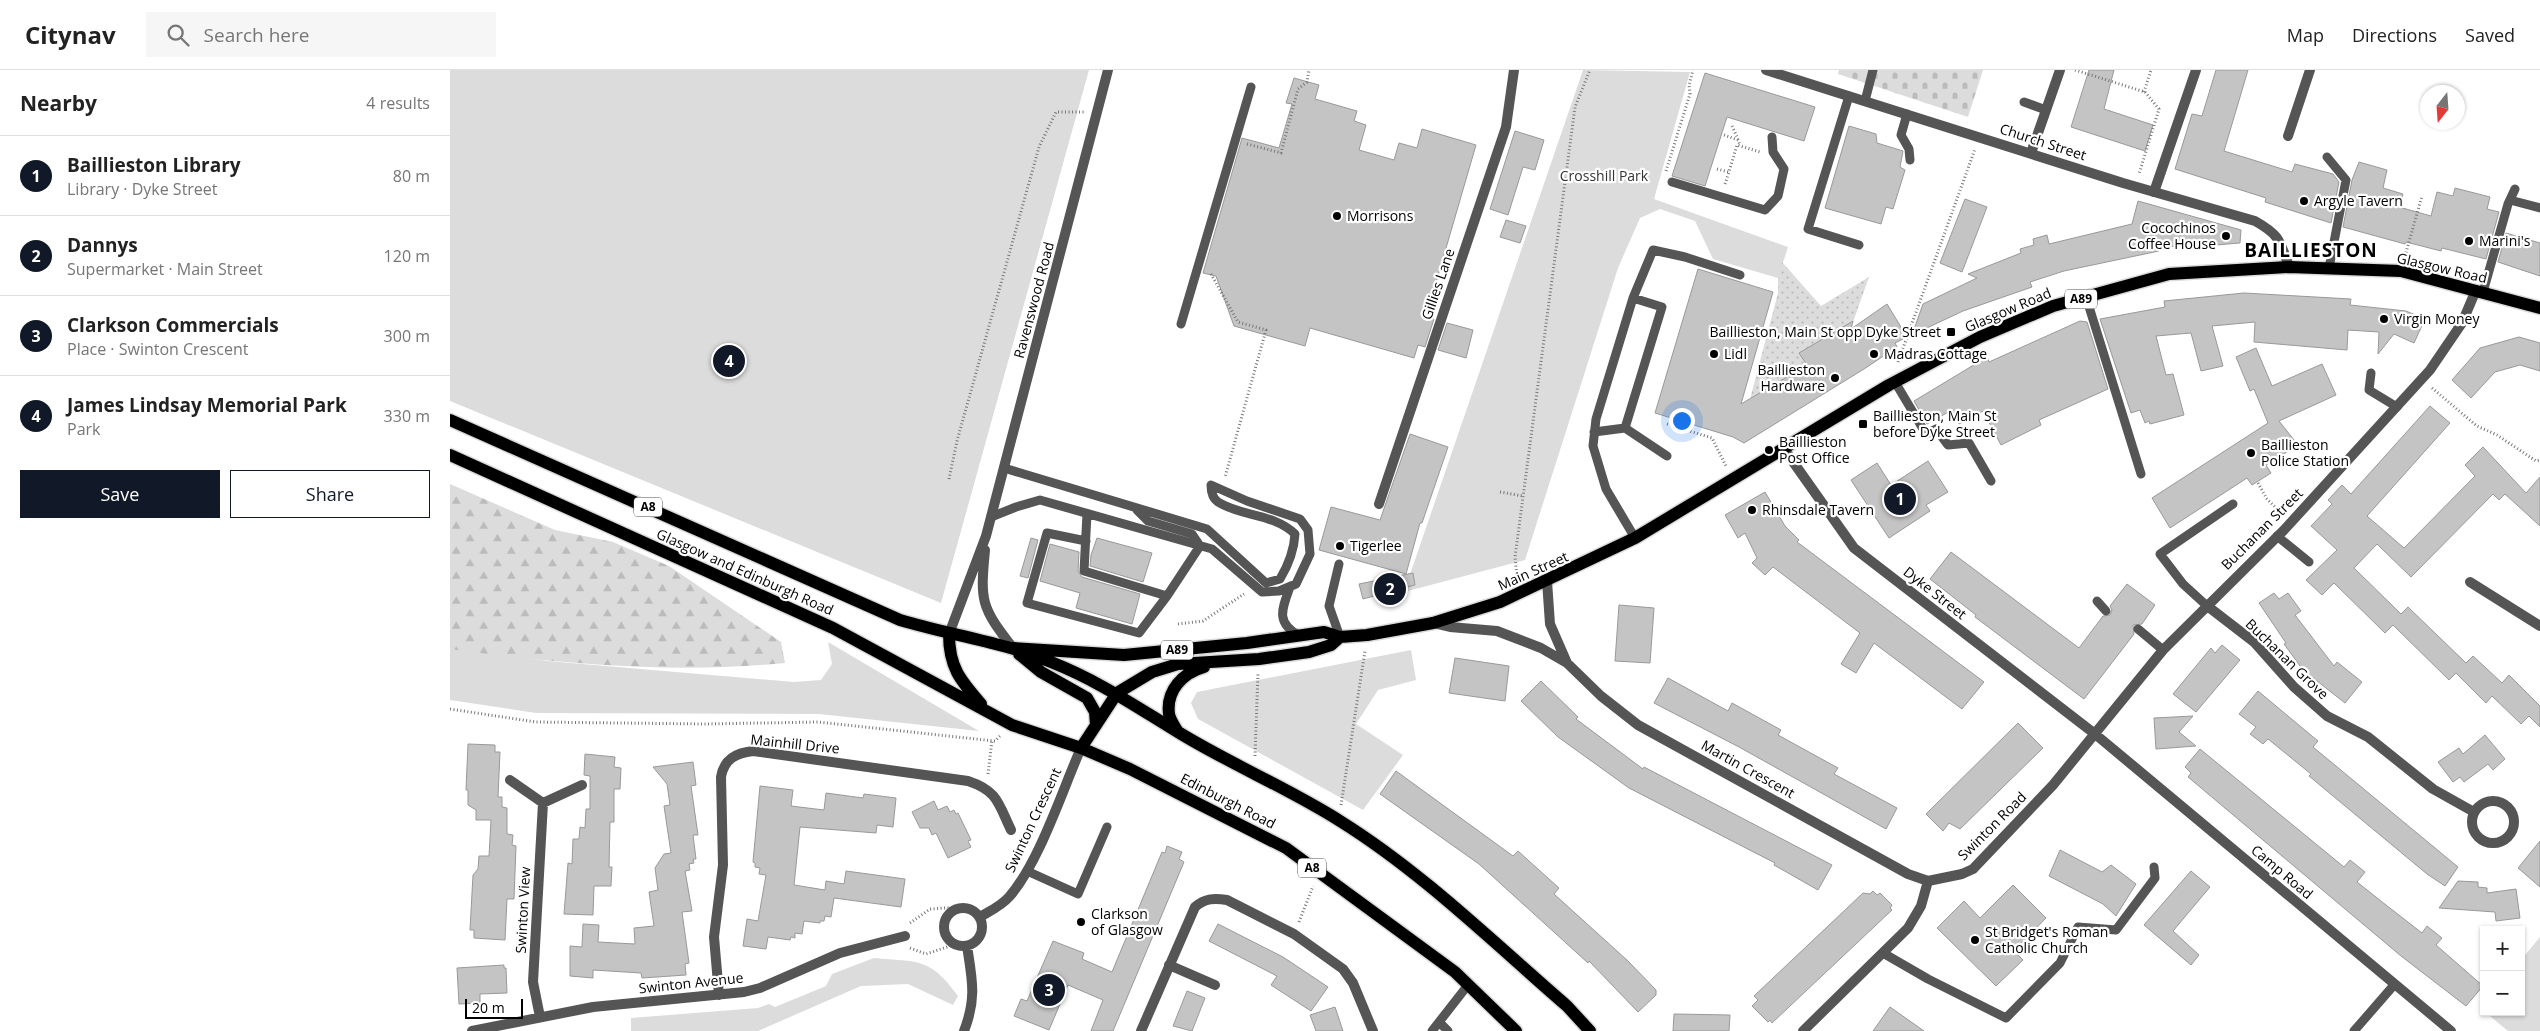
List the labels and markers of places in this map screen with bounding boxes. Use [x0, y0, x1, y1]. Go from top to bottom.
place label: Argyle Tavern [2314, 191, 2403, 210]
marker: Argyle Tavern [2298, 195, 2310, 207]
place label: Morrisons [1347, 206, 1414, 225]
marker: Morrisons [1331, 210, 1343, 222]
place label: Cocochinos Coffee House [2128, 218, 2216, 253]
marker: Cocochinos Coffee House [2220, 230, 2232, 242]
place label: Marini's [2479, 231, 2531, 250]
marker: Marini's [2463, 235, 2475, 247]
place label: Virgin Money [2394, 309, 2480, 328]
marker: Virgin Money [2378, 313, 2390, 325]
place label: Baillieston, Main St opp Dyke Street [1710, 322, 1941, 341]
marker: Baillieston, Main St opp Dyke Street [1945, 326, 1957, 338]
pin: 4 [713, 342, 745, 380]
place label: Lidl [1724, 344, 1747, 363]
place label: Madras Cottage [1884, 344, 1987, 363]
marker: Lidl [1708, 348, 1720, 360]
marker: Madras Cottage [1868, 348, 1880, 360]
place label: Baillieston Hardware [1758, 360, 1825, 395]
marker: Baillieston Hardware [1829, 372, 1841, 384]
place label: Baillieston, Main St before Dyke Street [1873, 406, 1997, 441]
marker: Baillieston, Main St before Dyke Street [1857, 418, 1869, 430]
place label: Baillieston Post Office [1779, 432, 1850, 467]
place label: Baillieston Police Station [2261, 435, 2349, 470]
marker: Baillieston Post Office [1763, 444, 1775, 456]
marker: Baillieston Police Station [2245, 447, 2257, 459]
pin: 1 [1884, 480, 1916, 518]
place label: Rhinsdale Tavern [1762, 500, 1874, 519]
marker: Rhinsdale Tavern [1746, 504, 1758, 516]
place label: Tigerlee [1350, 536, 1402, 555]
marker: Tigerlee [1334, 540, 1346, 552]
pin: 2 [1374, 570, 1406, 608]
place label: Clarkson of Glasgow [1091, 904, 1163, 939]
marker: Clarkson of Glasgow [1075, 916, 1087, 928]
place label: St Bridget's Roman Catholic Church [1985, 922, 2108, 957]
marker: St Bridget's Roman Catholic Church [1969, 934, 1981, 946]
pin: 3 [1033, 971, 1065, 1009]

